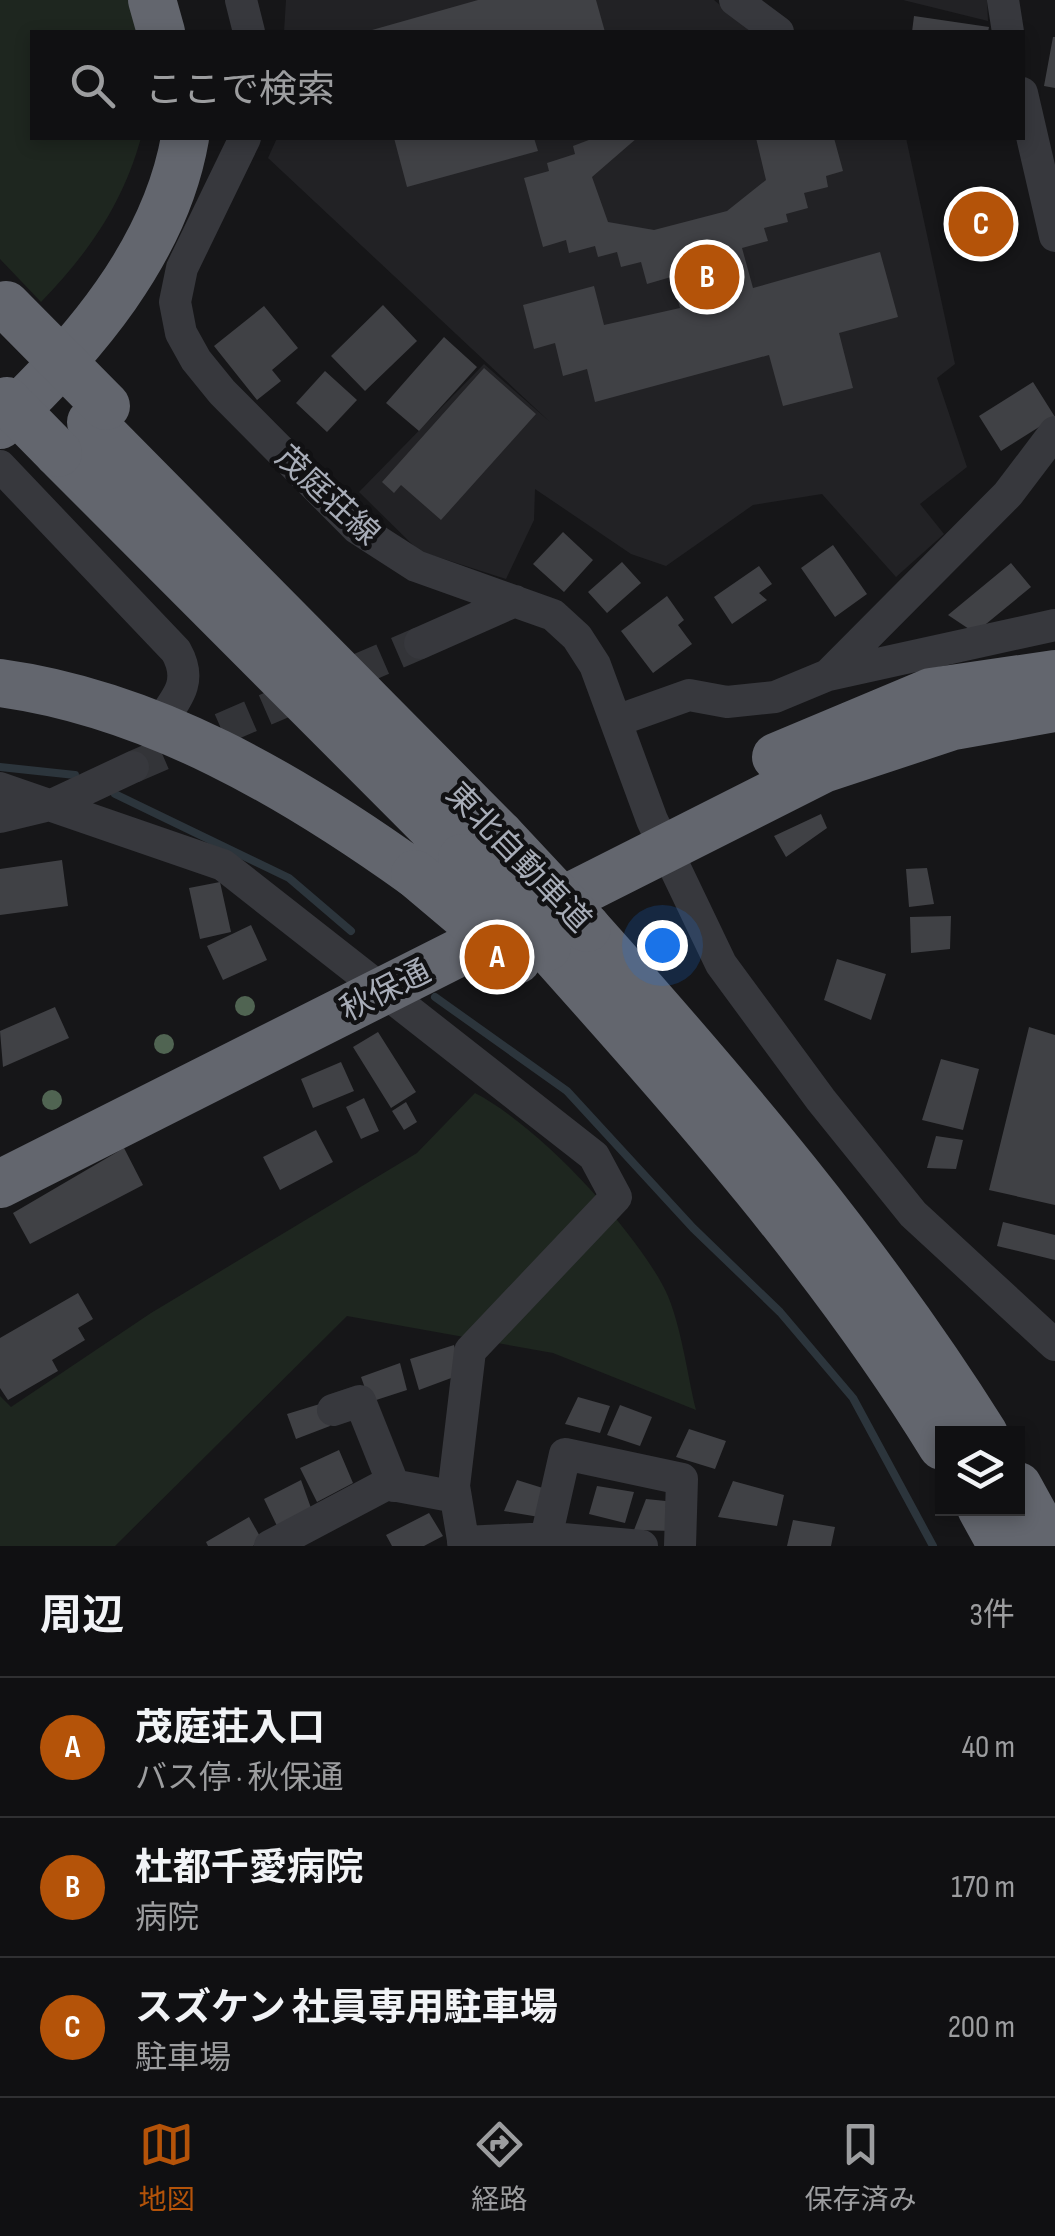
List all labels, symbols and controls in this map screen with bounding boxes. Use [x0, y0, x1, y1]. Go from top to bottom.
search box [30, 30, 1025, 140]
icon: search [65, 58, 120, 113]
text: ここで検索 [145, 68, 335, 113]
pin: C [948, 186, 1014, 262]
pin: B [674, 240, 740, 314]
street label: 茂庭荘線 [267, 438, 387, 554]
street label: 東北自動車道 [437, 775, 599, 941]
pin: A [464, 920, 530, 994]
your location [637, 920, 688, 971]
street label: 秋保通 [334, 952, 437, 1031]
map controls [935, 1426, 1025, 1516]
button: layers [935, 1426, 1025, 1516]
text: 周辺 [40, 1591, 124, 1642]
text: 3件 [970, 1596, 1015, 1635]
text: 茂庭荘入口 [135, 1706, 325, 1751]
text: A [65, 1728, 80, 1767]
text: 40 m [962, 1728, 1015, 1767]
text: バス停 · 秋保通 [135, 1759, 344, 1798]
text: 杜都千愛病院 [135, 1846, 363, 1891]
text: B [65, 1868, 80, 1907]
text: 170 m [951, 1868, 1015, 1907]
text: 病院 [135, 1899, 199, 1938]
text: スズケン 社員専用駐車場 [135, 1986, 558, 2031]
text: C [64, 2008, 81, 2047]
text: 200 m [948, 2008, 1015, 2047]
text: 駐車場 [135, 2039, 231, 2078]
tab: 地図 [138, 2117, 195, 2217]
tab: 経路 [471, 2117, 528, 2217]
tab: 保存済み [804, 2117, 917, 2217]

